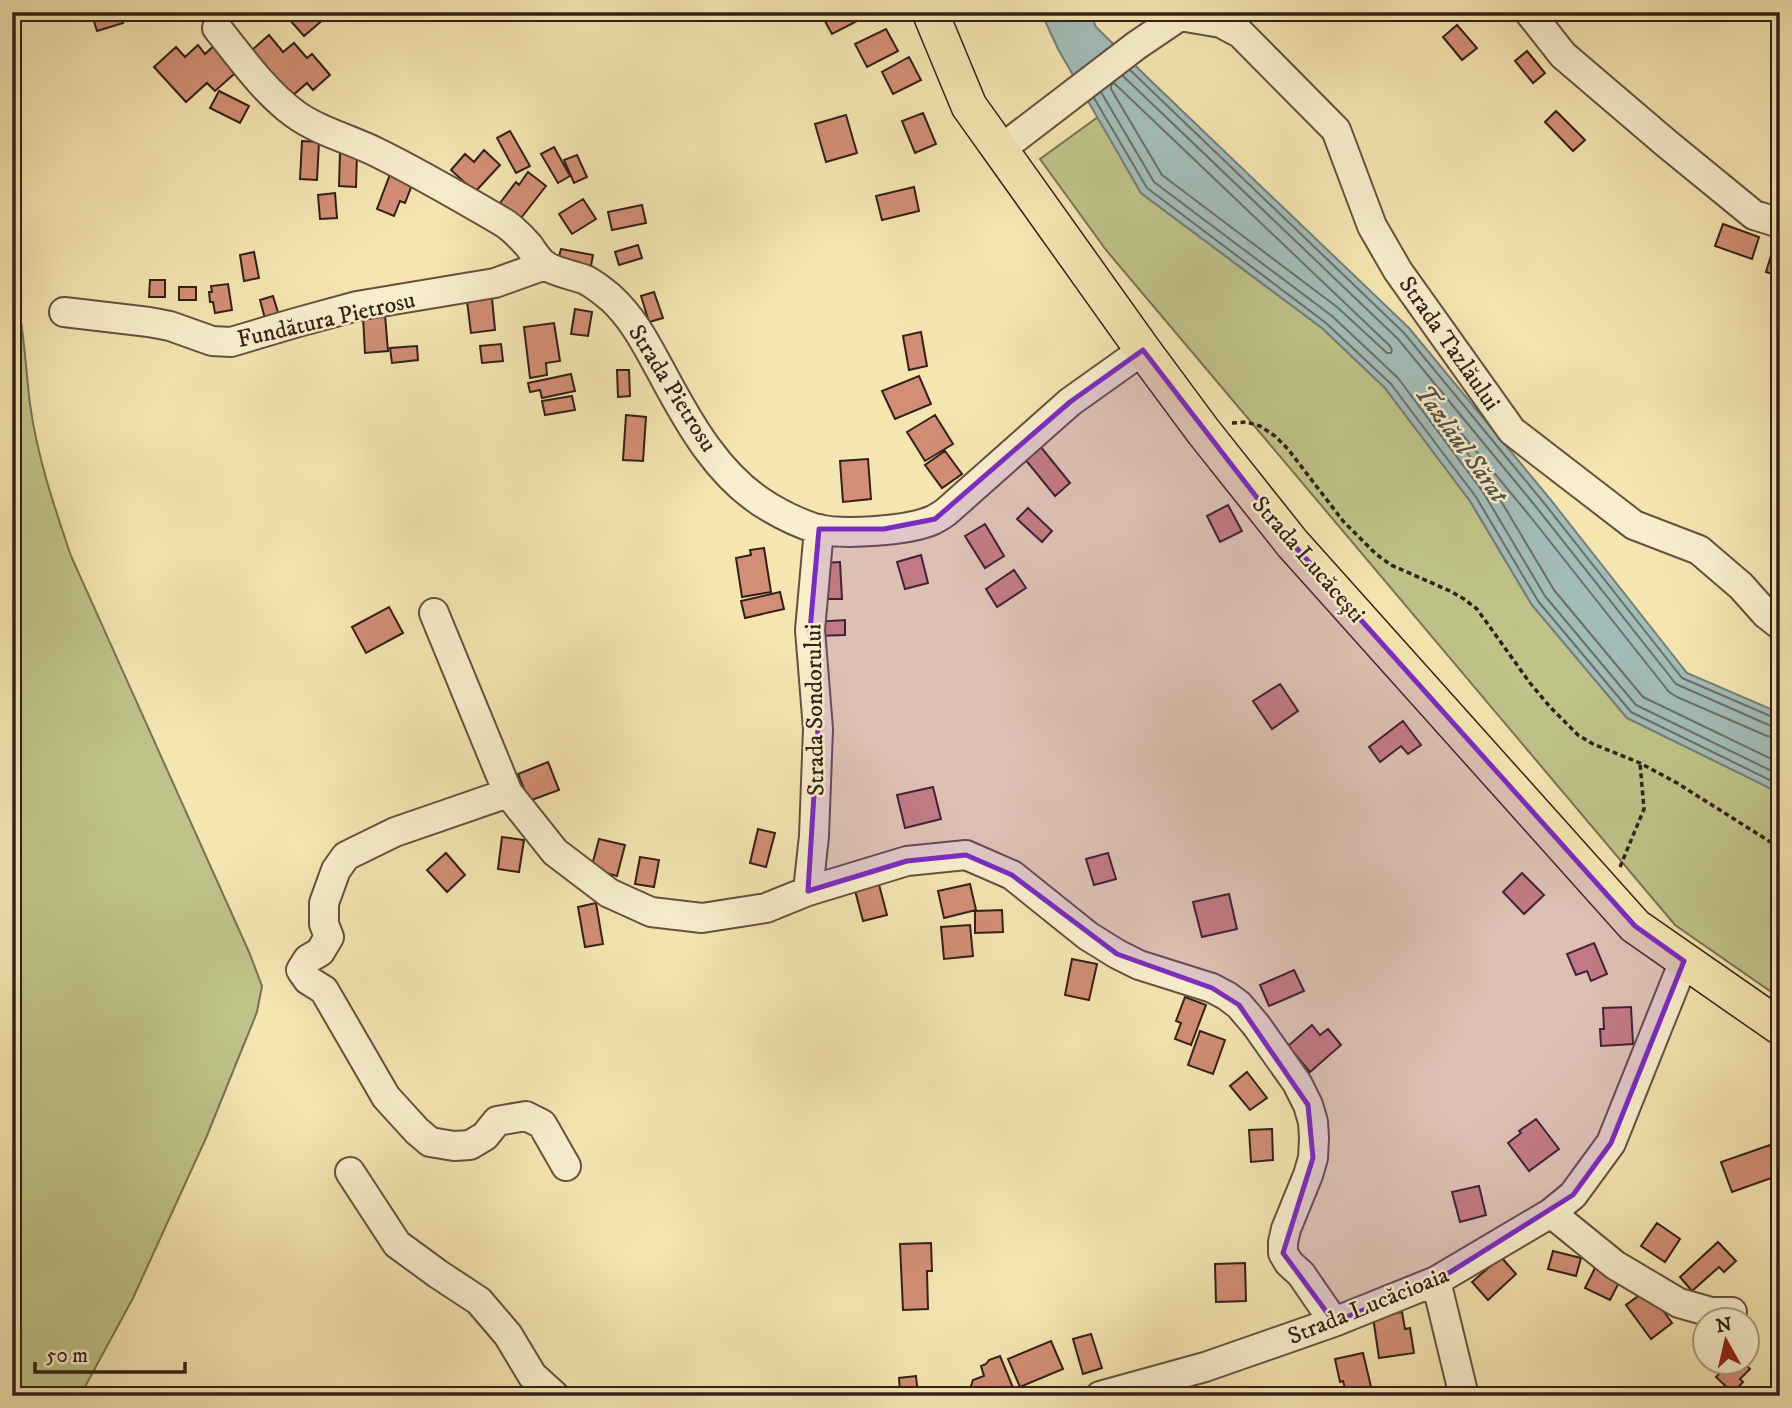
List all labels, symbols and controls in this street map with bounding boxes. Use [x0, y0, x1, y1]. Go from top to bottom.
street label: Strada Tazlăului [1392, 271, 1507, 417]
street label: Fundătura Pietrosu [234, 285, 418, 355]
street label: Strada Pietrosu [621, 319, 723, 458]
water label: Tazlăul Sărat [1407, 378, 1516, 511]
street label: Strada Lucăcești [1245, 490, 1371, 629]
street label: Strada Sondorului [798, 624, 832, 796]
street label: Strada Lucăcioaia [1284, 1260, 1454, 1352]
north arrow [1690, 1306, 1760, 1376]
text: N [1715, 1313, 1734, 1338]
scale bar [35, 1331, 186, 1375]
text: 50 m [46, 1343, 88, 1369]

